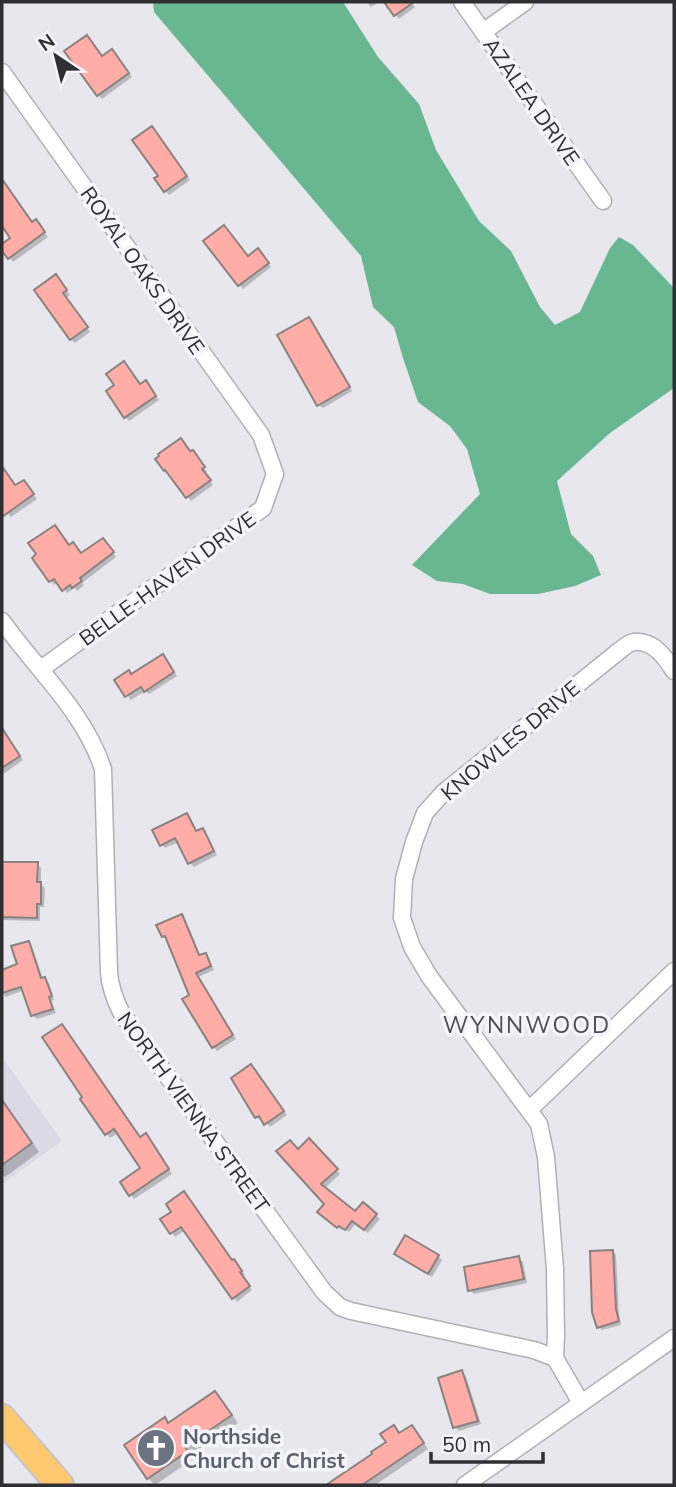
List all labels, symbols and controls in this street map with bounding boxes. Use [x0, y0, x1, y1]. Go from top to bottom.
north arrow [21, 21, 91, 91]
text: N [33, 28, 59, 56]
street label: AZALEA DRIVE [478, 32, 586, 170]
street label: ROYAL OAKS DRIVE [75, 181, 211, 359]
street label: BELLE-HAVEN DRIVE [74, 505, 260, 651]
street label: KNOWLES DRIVE [435, 674, 585, 806]
street label: NORTH VIENNA STREET [112, 1006, 276, 1218]
district label: WYNNWOOD [443, 1010, 611, 1039]
scale bar [431, 1420, 543, 1464]
place label: Northside Church of Christ [183, 1423, 345, 1473]
church icon: Northside Church of Christ [135, 1427, 177, 1469]
text: 50 m [442, 1431, 491, 1457]

